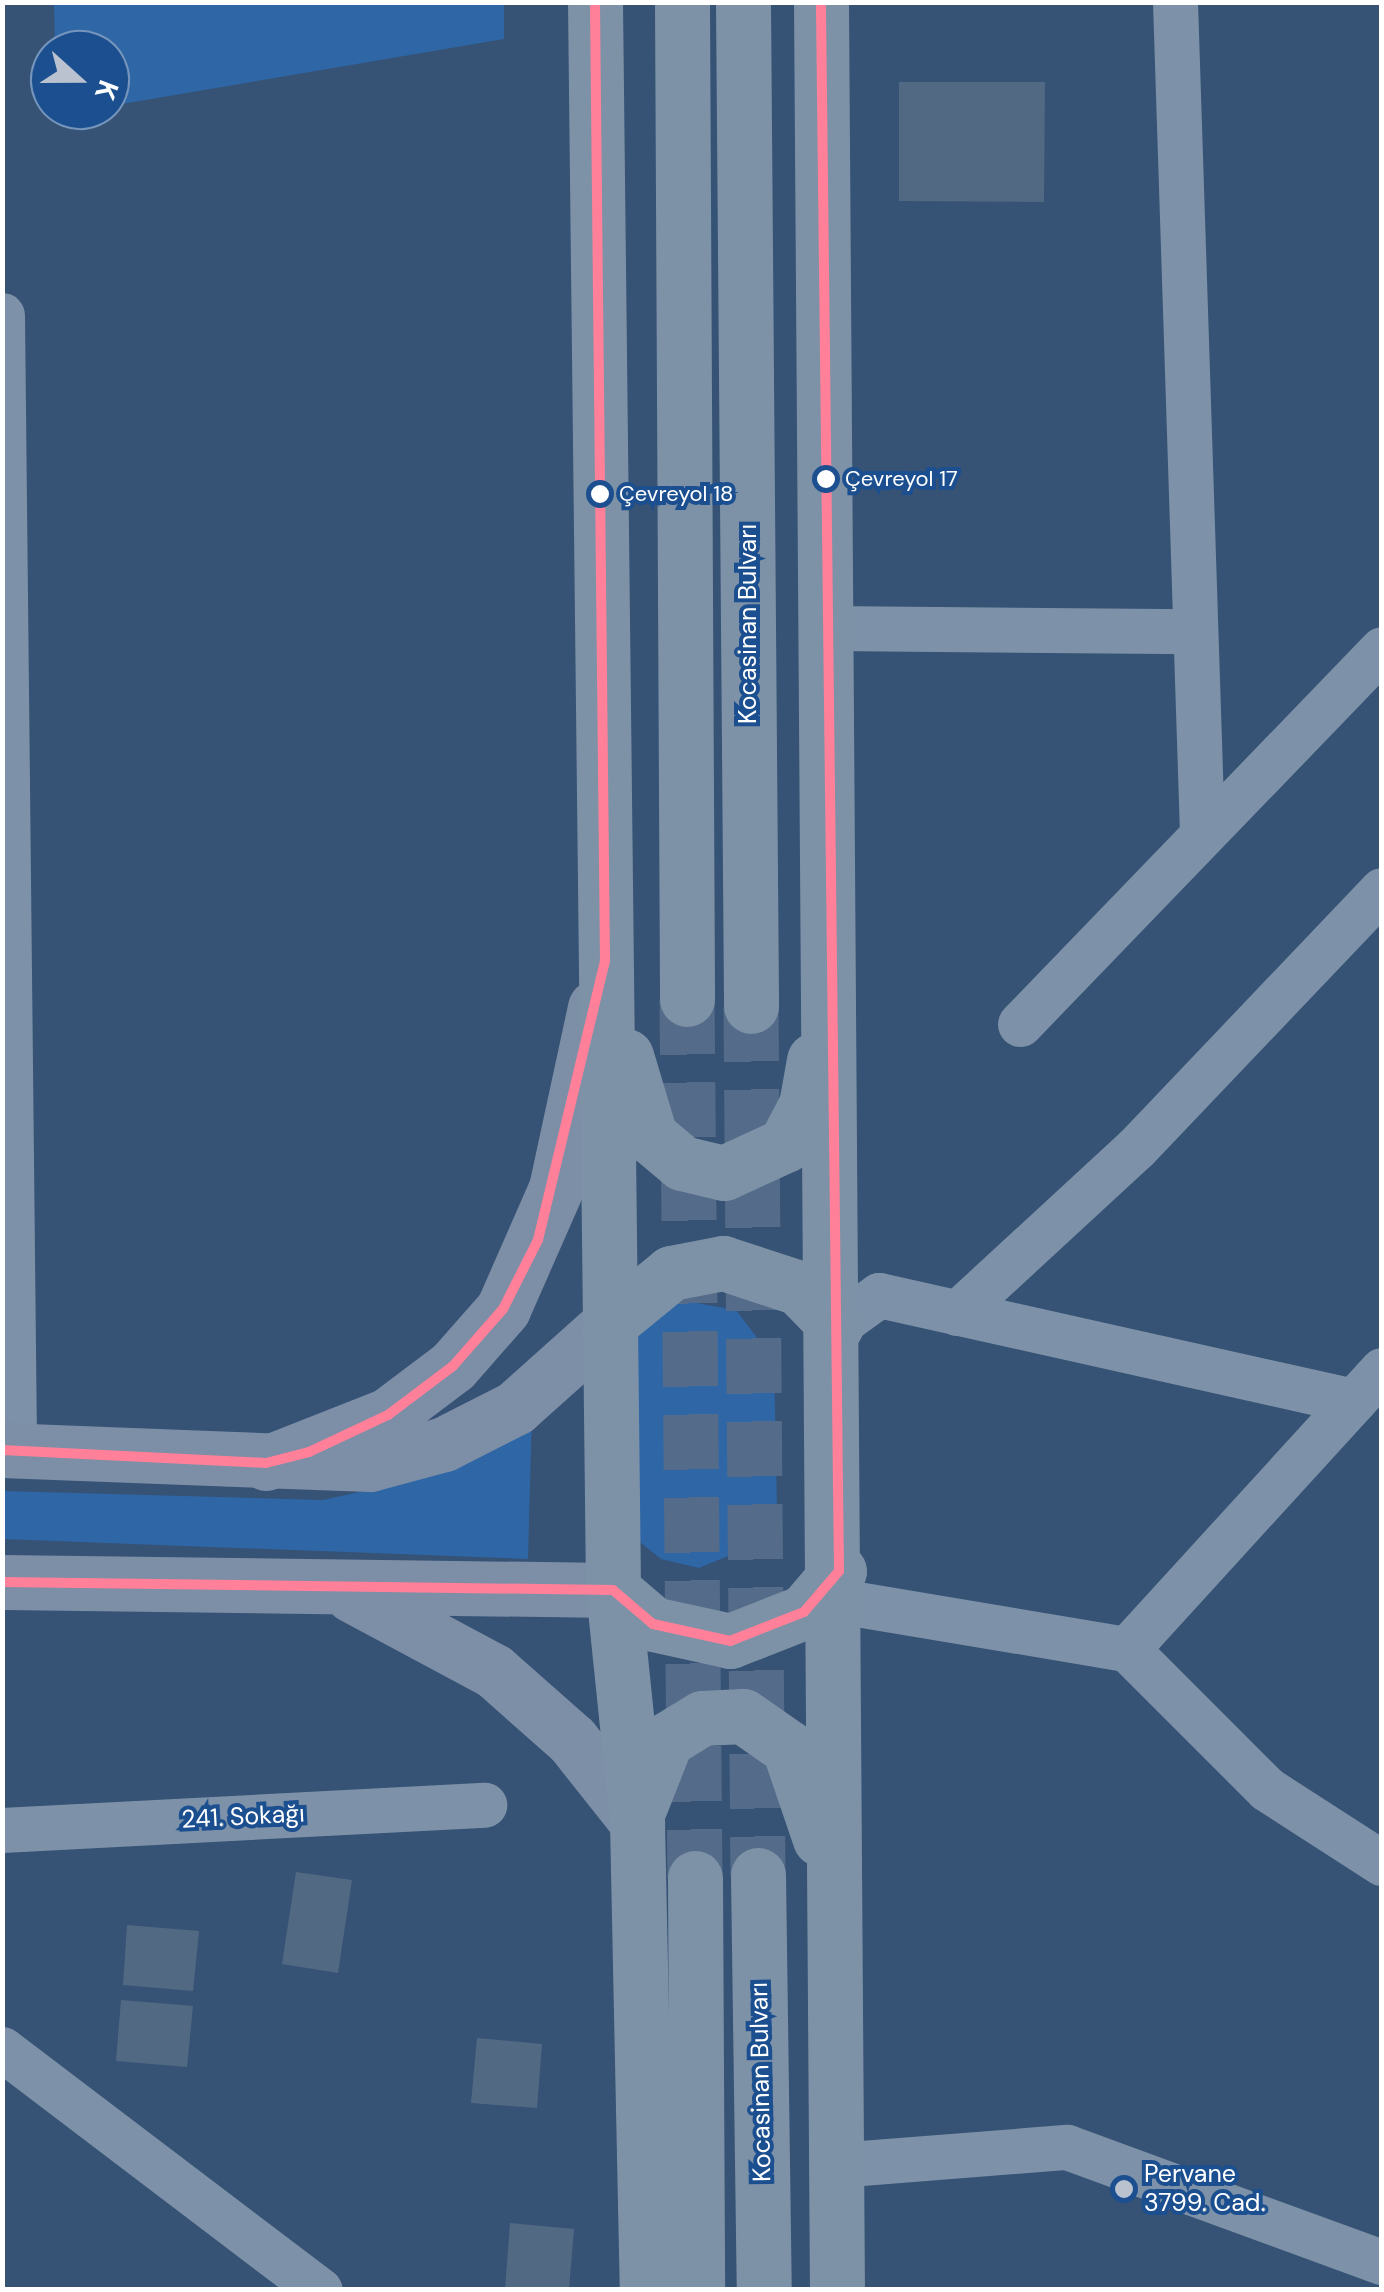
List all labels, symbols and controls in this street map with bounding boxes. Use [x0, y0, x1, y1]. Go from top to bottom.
north arrow [30, 30, 130, 130]
text: K [86, 75, 127, 105]
place label: Çevreyol 17 [845, 466, 958, 492]
marker: Çevreyol 17 [816, 469, 836, 489]
place label: Çevreyol 18 [619, 481, 733, 507]
marker: Çevreyol 18 [590, 484, 610, 504]
street label: Kocasinan Bulvarı [733, 524, 763, 724]
street label: 241. Sokağı [181, 1799, 305, 1835]
street label: Kocasinan Bulvarı [744, 1982, 778, 2182]
place label: Pervane 3799. Cad. [1144, 2160, 1265, 2219]
marker: Pervane 3799. Cad. [1113, 2178, 1135, 2200]

